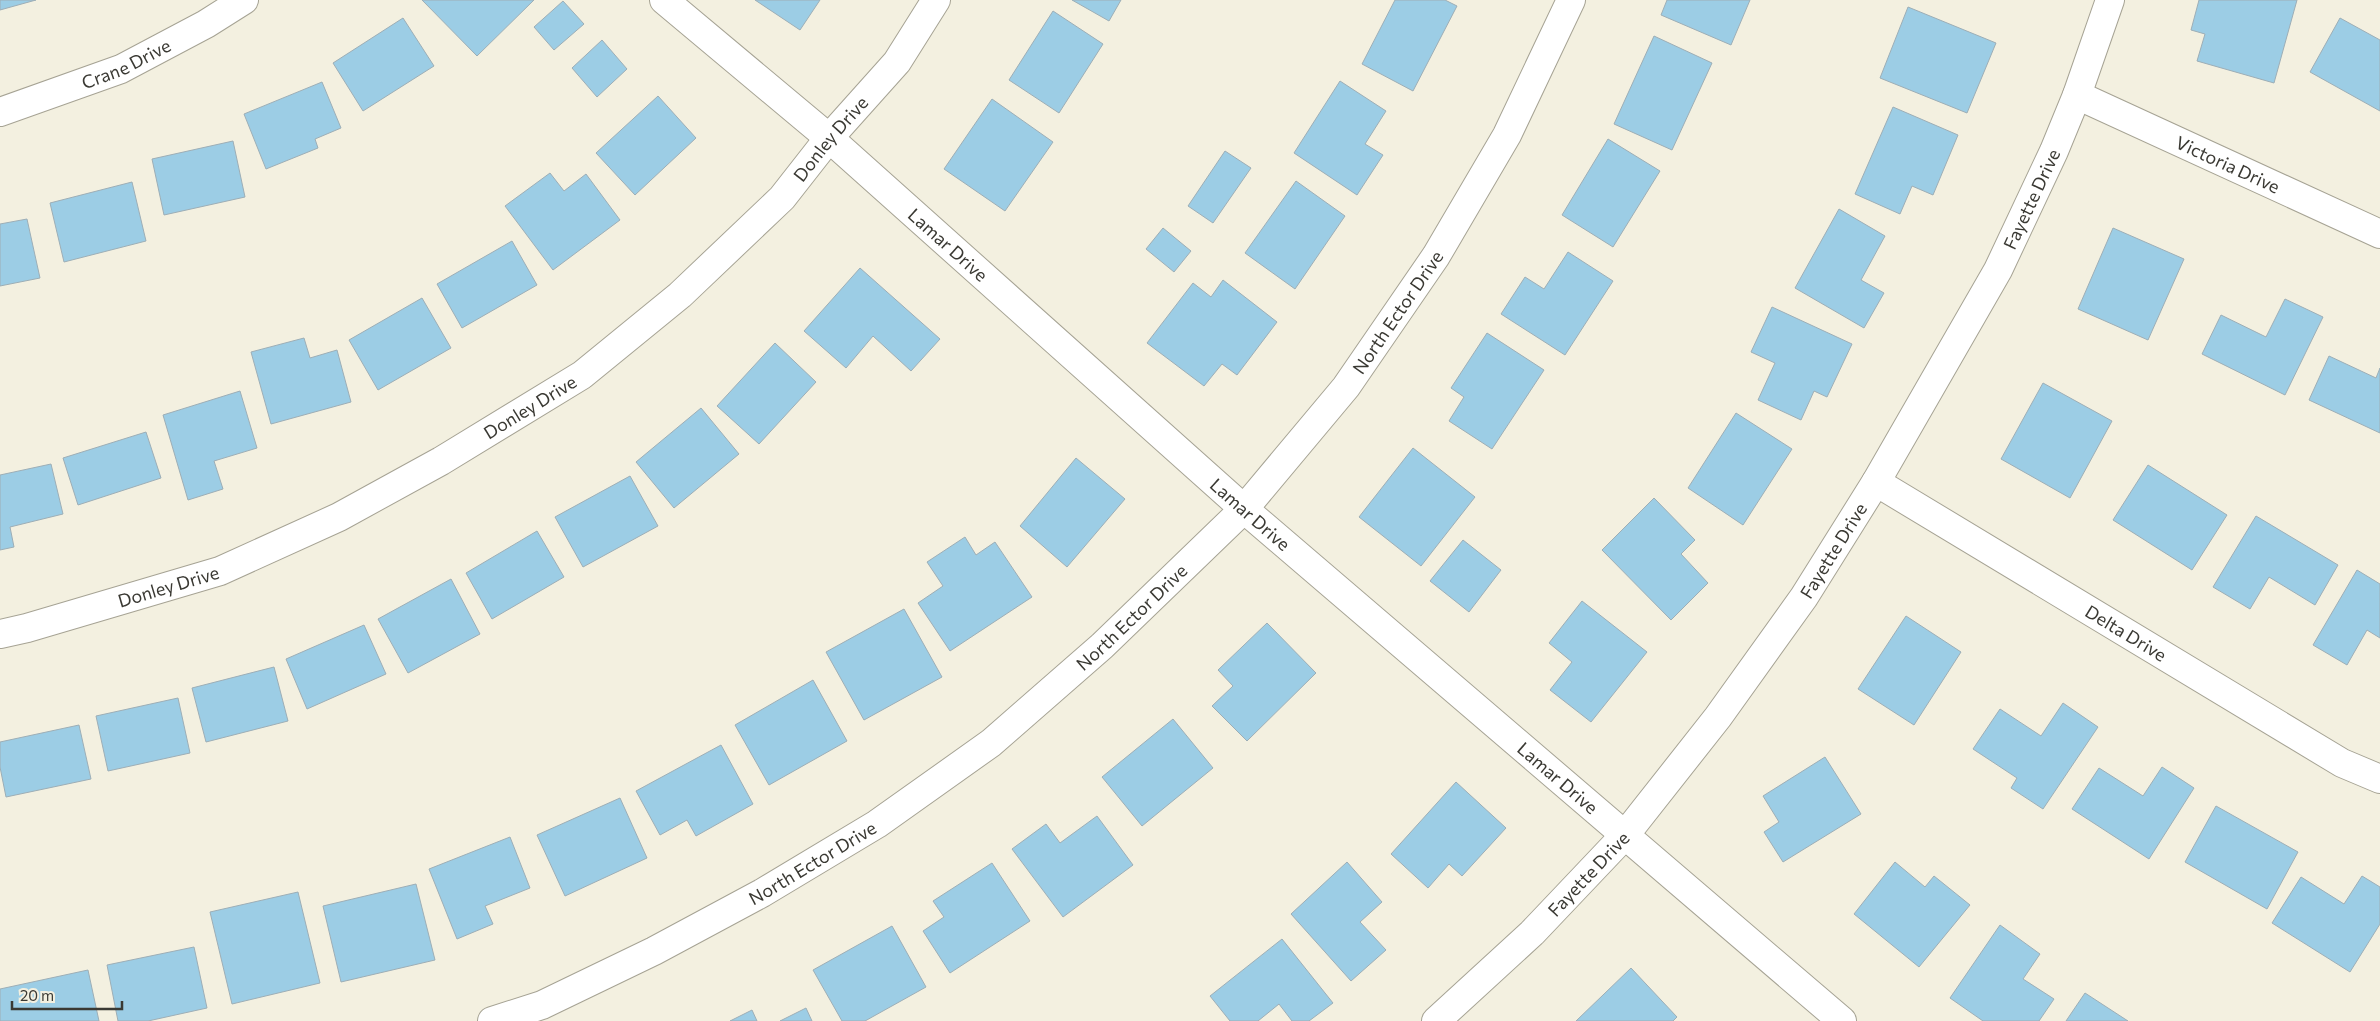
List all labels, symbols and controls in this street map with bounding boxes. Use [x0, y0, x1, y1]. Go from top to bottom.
street label: Crane Drive [78, 34, 174, 93]
street label: Donley Drive [788, 91, 872, 186]
street label: Victoria Drive [2172, 131, 2283, 198]
street label: Fayette Drive [1998, 145, 2065, 253]
street label: Lamar Drive [904, 203, 992, 286]
street label: North Ector Drive [1347, 246, 1447, 378]
street label: Donley Drive [479, 370, 580, 443]
street label: Lamar Drive [1206, 473, 1295, 555]
street label: Fayette Drive [1795, 499, 1871, 602]
street label: North Ector Drive [1071, 559, 1191, 675]
street label: Donley Drive [115, 561, 222, 612]
street label: Delta Drive [2081, 600, 2171, 666]
street label: Lamar Drive [1513, 737, 1603, 818]
street label: North Ector Drive [745, 816, 880, 909]
street label: Fayette Drive [1543, 827, 1634, 921]
scale bar [12, 978, 122, 1010]
text: 20 m [20, 986, 54, 1004]

